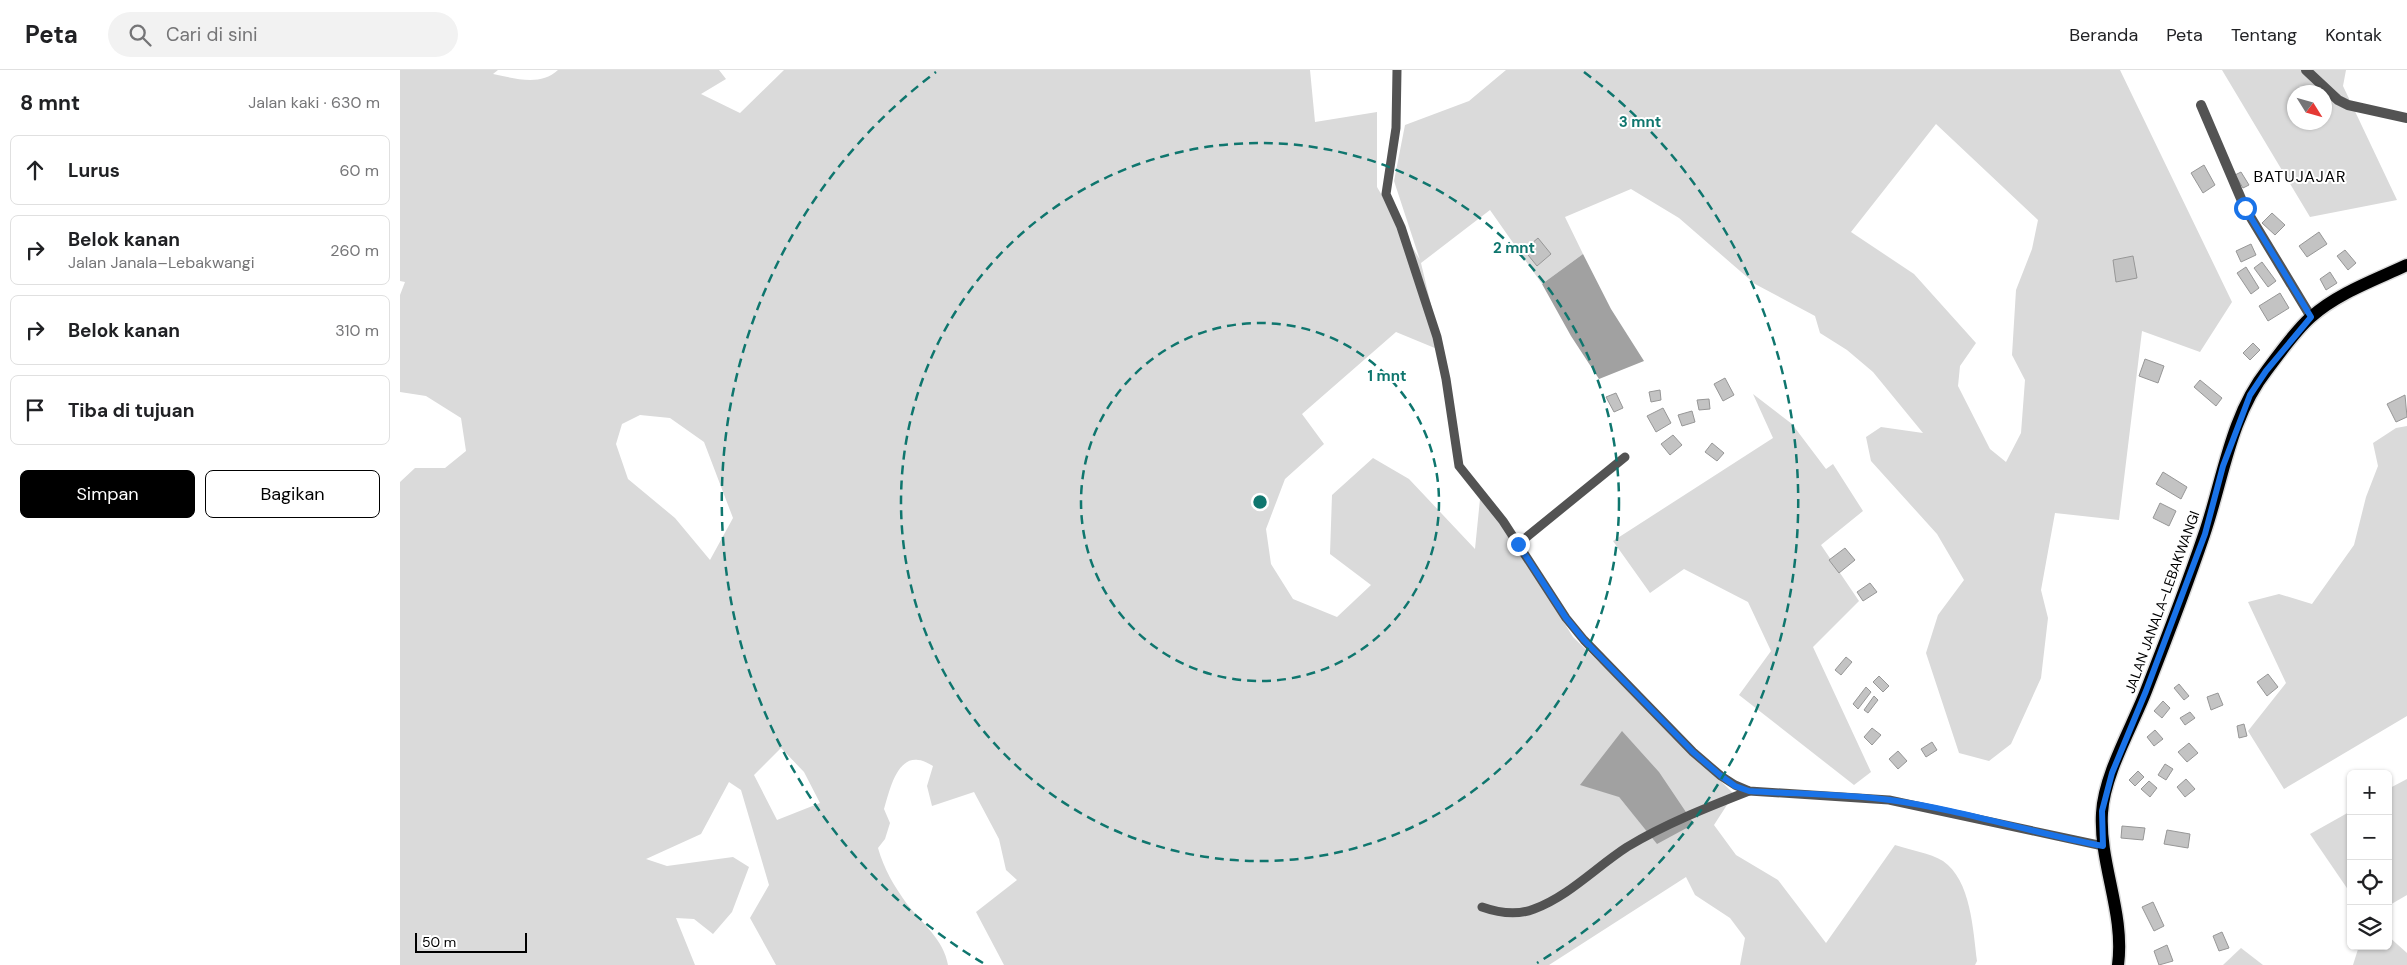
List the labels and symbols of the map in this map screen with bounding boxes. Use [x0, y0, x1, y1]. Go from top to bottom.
north arrow [2287, 85, 2332, 130]
text: 3 mnt [1619, 112, 1661, 132]
district label: BATUJAJAR [2253, 166, 2347, 187]
route start [2234, 197, 2257, 220]
text: 2 mnt [1493, 238, 1535, 258]
text: 1 mnt [1368, 366, 1406, 386]
centre of rings [1251, 493, 1269, 511]
street label: JALAN JANALA–LEBAKWANGI [2121, 508, 2203, 696]
route end [1507, 533, 1530, 556]
scale bar [415, 930, 528, 953]

